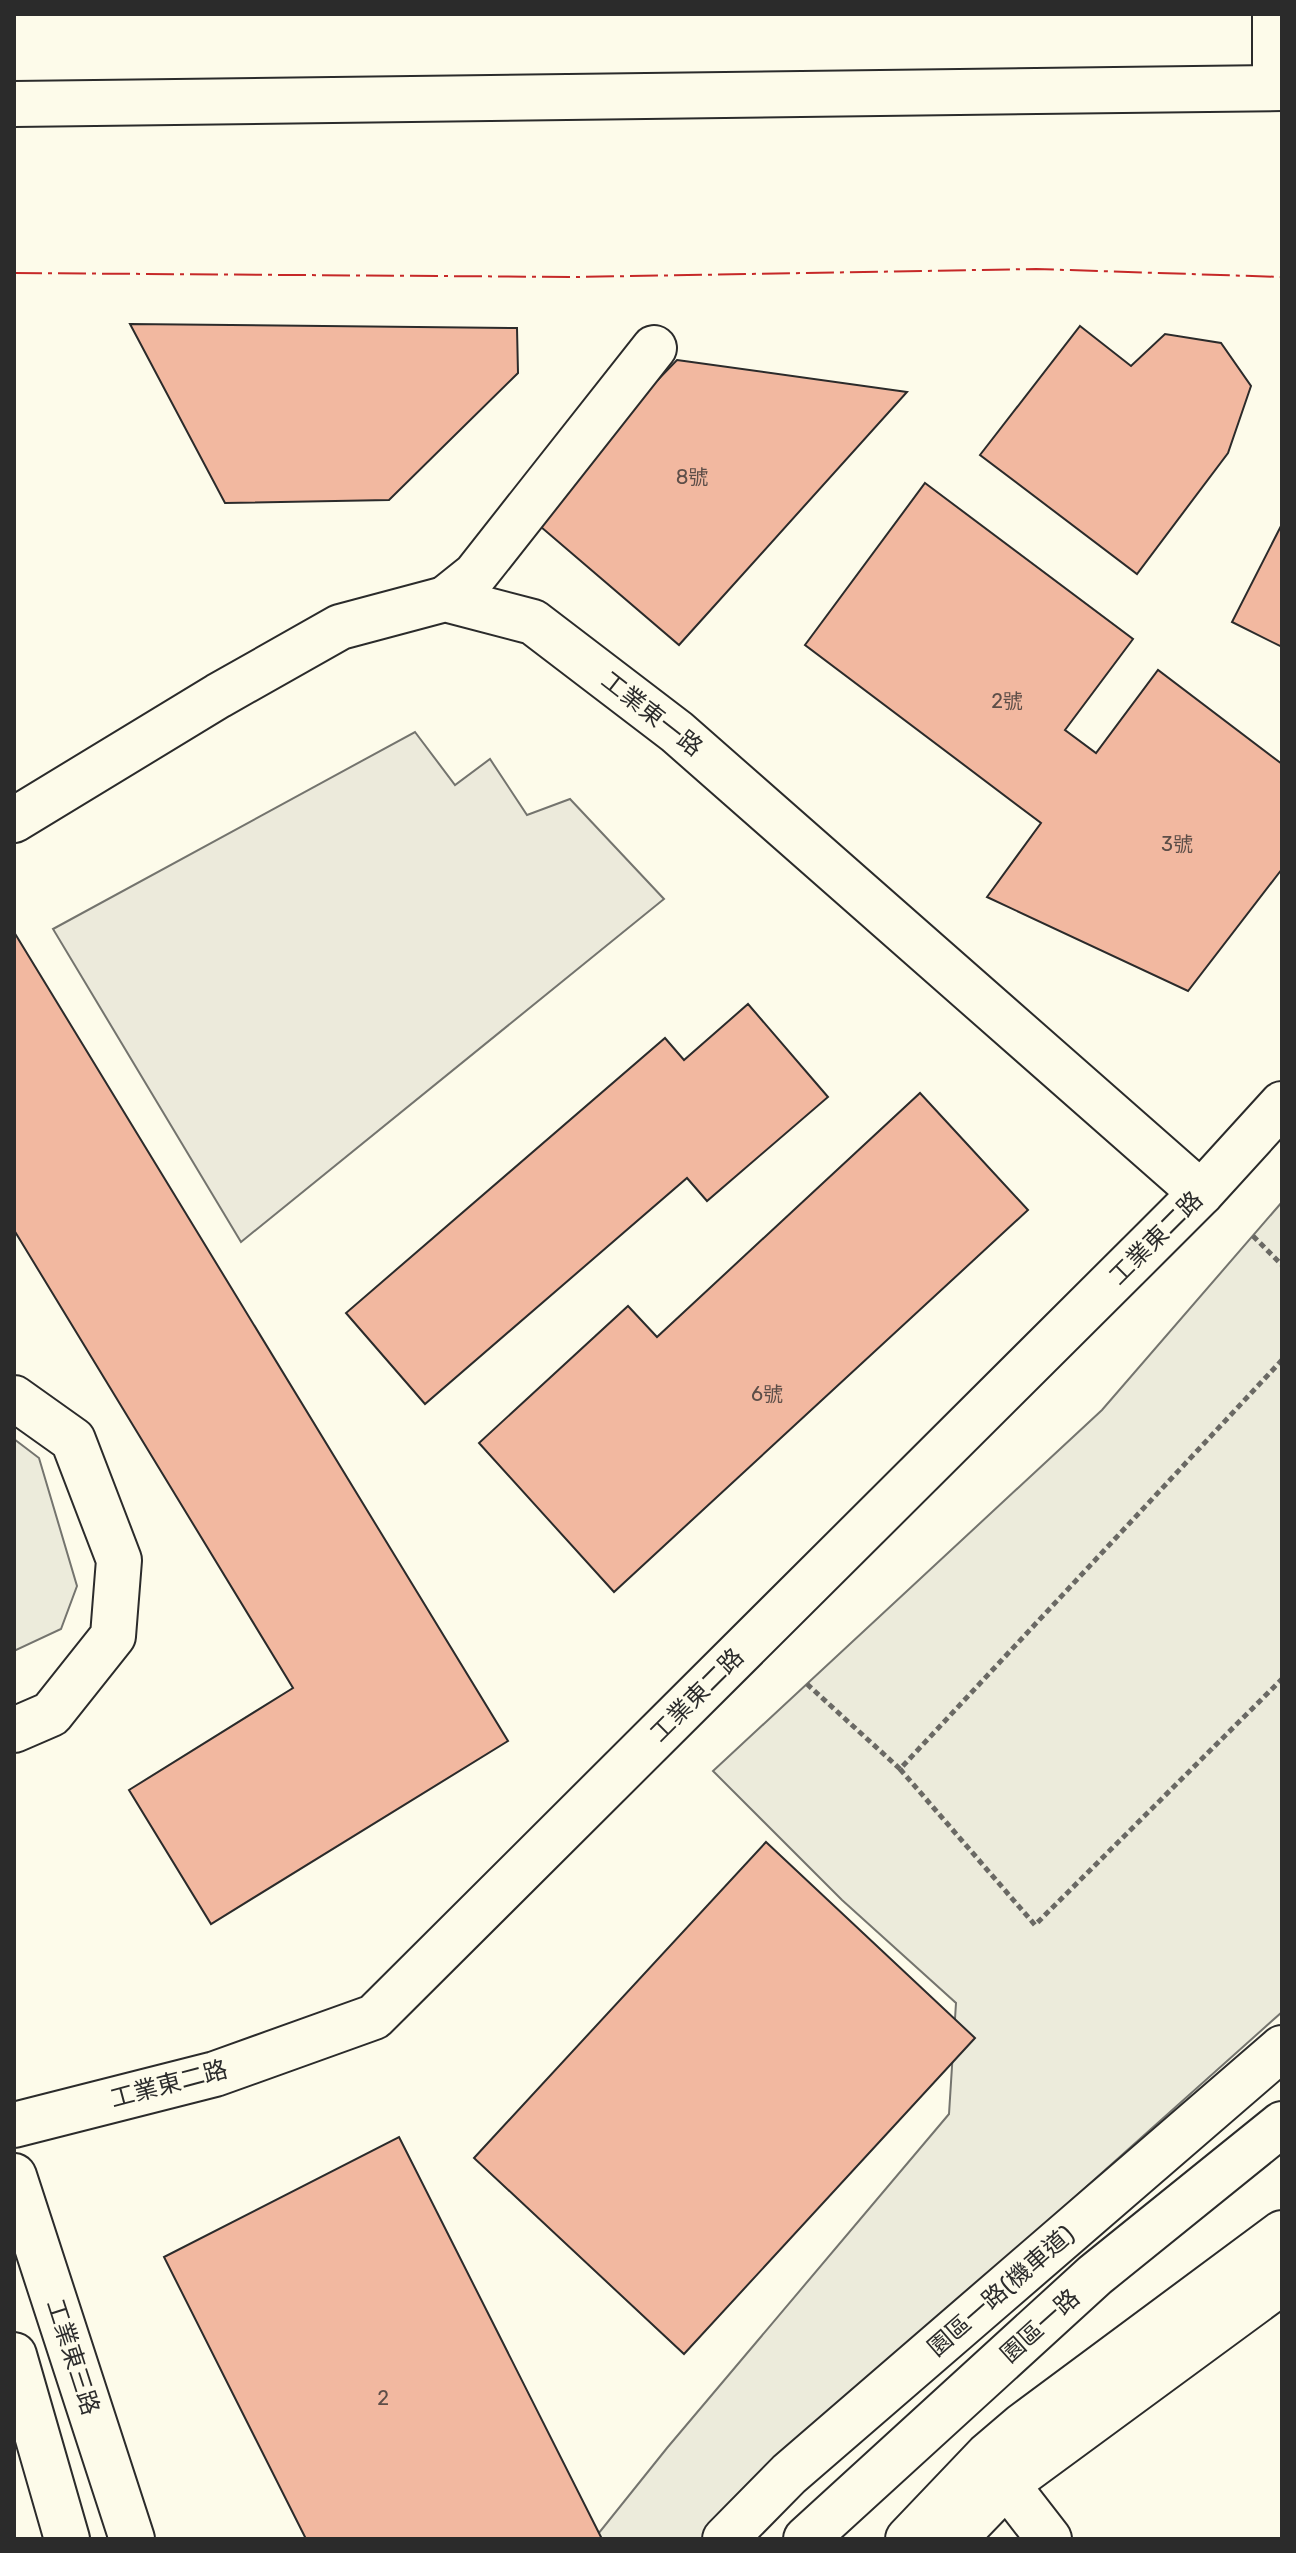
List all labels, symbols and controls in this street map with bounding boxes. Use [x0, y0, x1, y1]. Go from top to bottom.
house number: 8號 [676, 465, 708, 489]
street label: 工業東一路 [596, 666, 708, 762]
house number: 2號 [991, 689, 1023, 713]
house number: 3號 [1161, 832, 1193, 856]
street label: 工業東二路 [1104, 1186, 1208, 1290]
house number: 6號 [751, 1382, 783, 1406]
street label: 工業東二路 [645, 1643, 749, 1747]
street label: 工業東二路 [107, 2055, 231, 2113]
street label: 園區一路(機車道) [922, 2220, 1080, 2362]
street label: 園區一路 [995, 2283, 1085, 2369]
street label: 工業東三路 [41, 2296, 105, 2418]
house number: 2 [377, 2386, 389, 2410]

